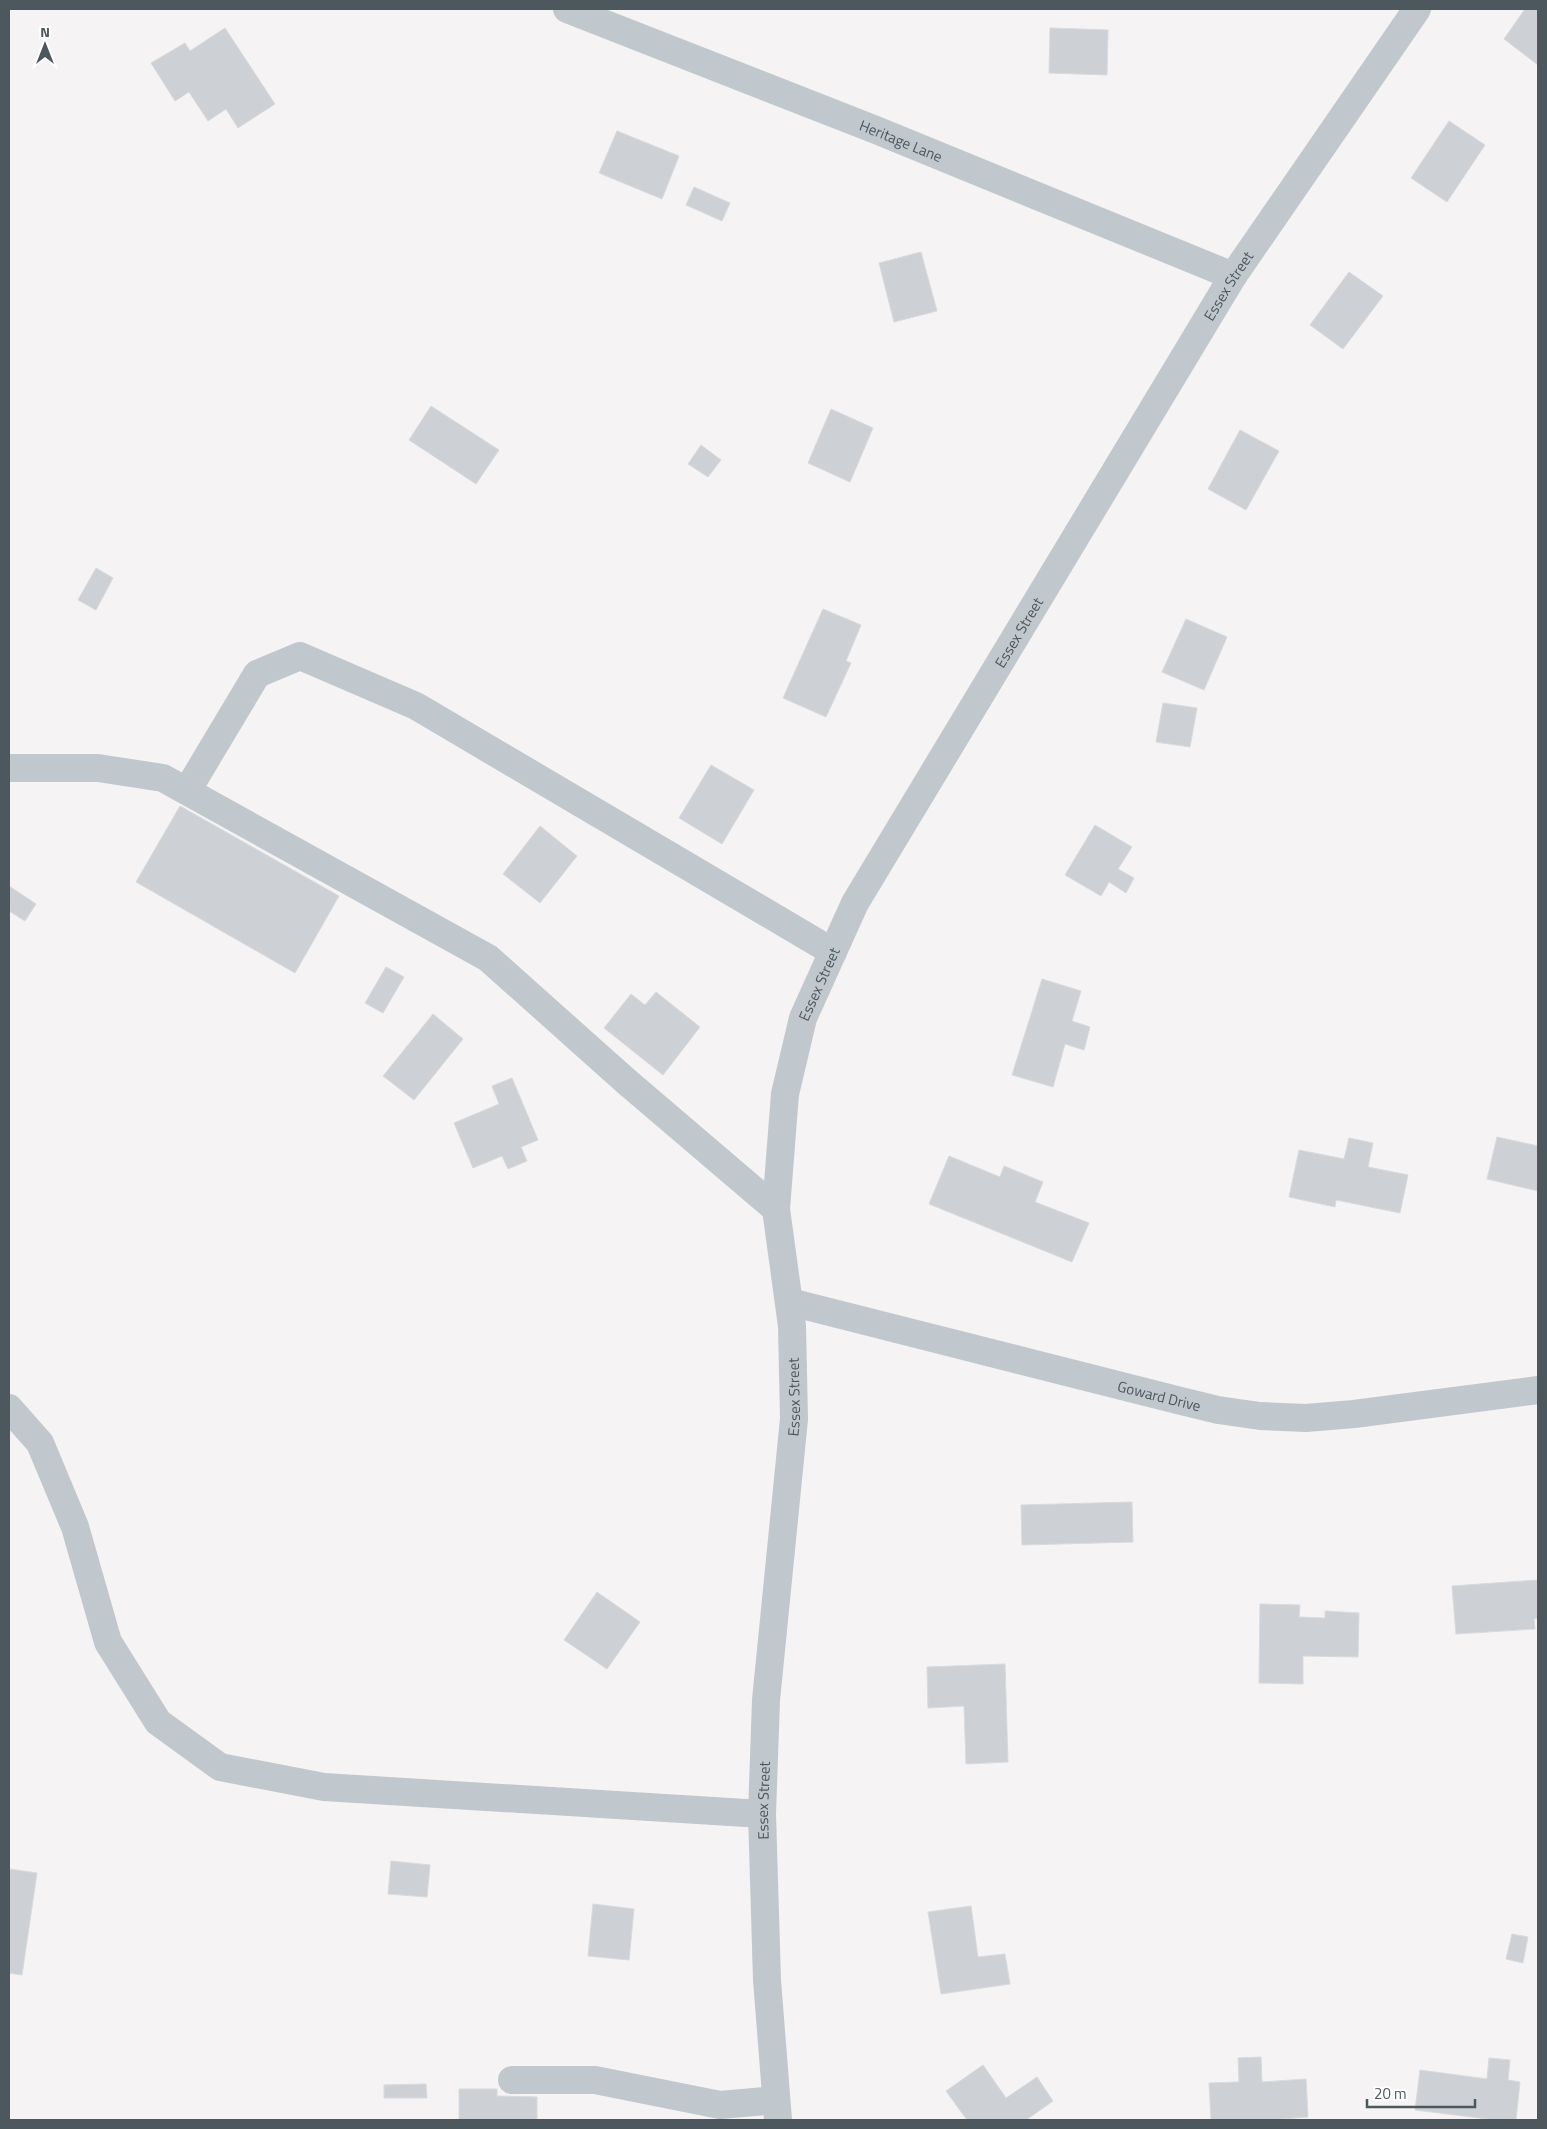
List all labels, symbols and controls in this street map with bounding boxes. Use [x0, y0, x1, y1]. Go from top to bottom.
north arrow [20, 20, 70, 70]
text: N [40, 21, 50, 42]
street label: Heritage Lane [856, 113, 946, 168]
street label: Essex Street [1197, 245, 1259, 325]
street label: Essex Street [988, 592, 1049, 672]
street label: Essex Street [792, 943, 845, 1024]
street label: Essex Street [781, 1357, 806, 1437]
street label: Goward Drive [1115, 1374, 1203, 1417]
street label: Essex Street [750, 1760, 775, 1840]
scale bar [1367, 2076, 1474, 2108]
text: 20 m [1374, 2082, 1407, 2105]

